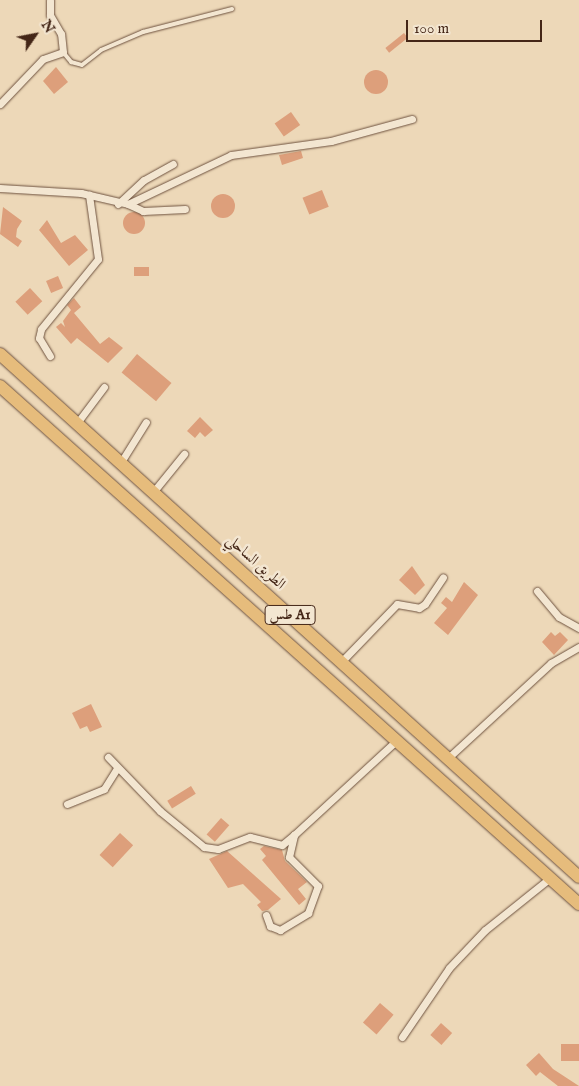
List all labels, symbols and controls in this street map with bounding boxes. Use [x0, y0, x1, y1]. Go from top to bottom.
north arrow [10, 10, 60, 60]
scale bar [409, 10, 545, 42]
text: N [37, 17, 58, 37]
text: 100 m [414, 19, 449, 38]
street label: الطريق الساحلي [223, 531, 289, 593]
road number: طس A1 [264, 604, 316, 626]

